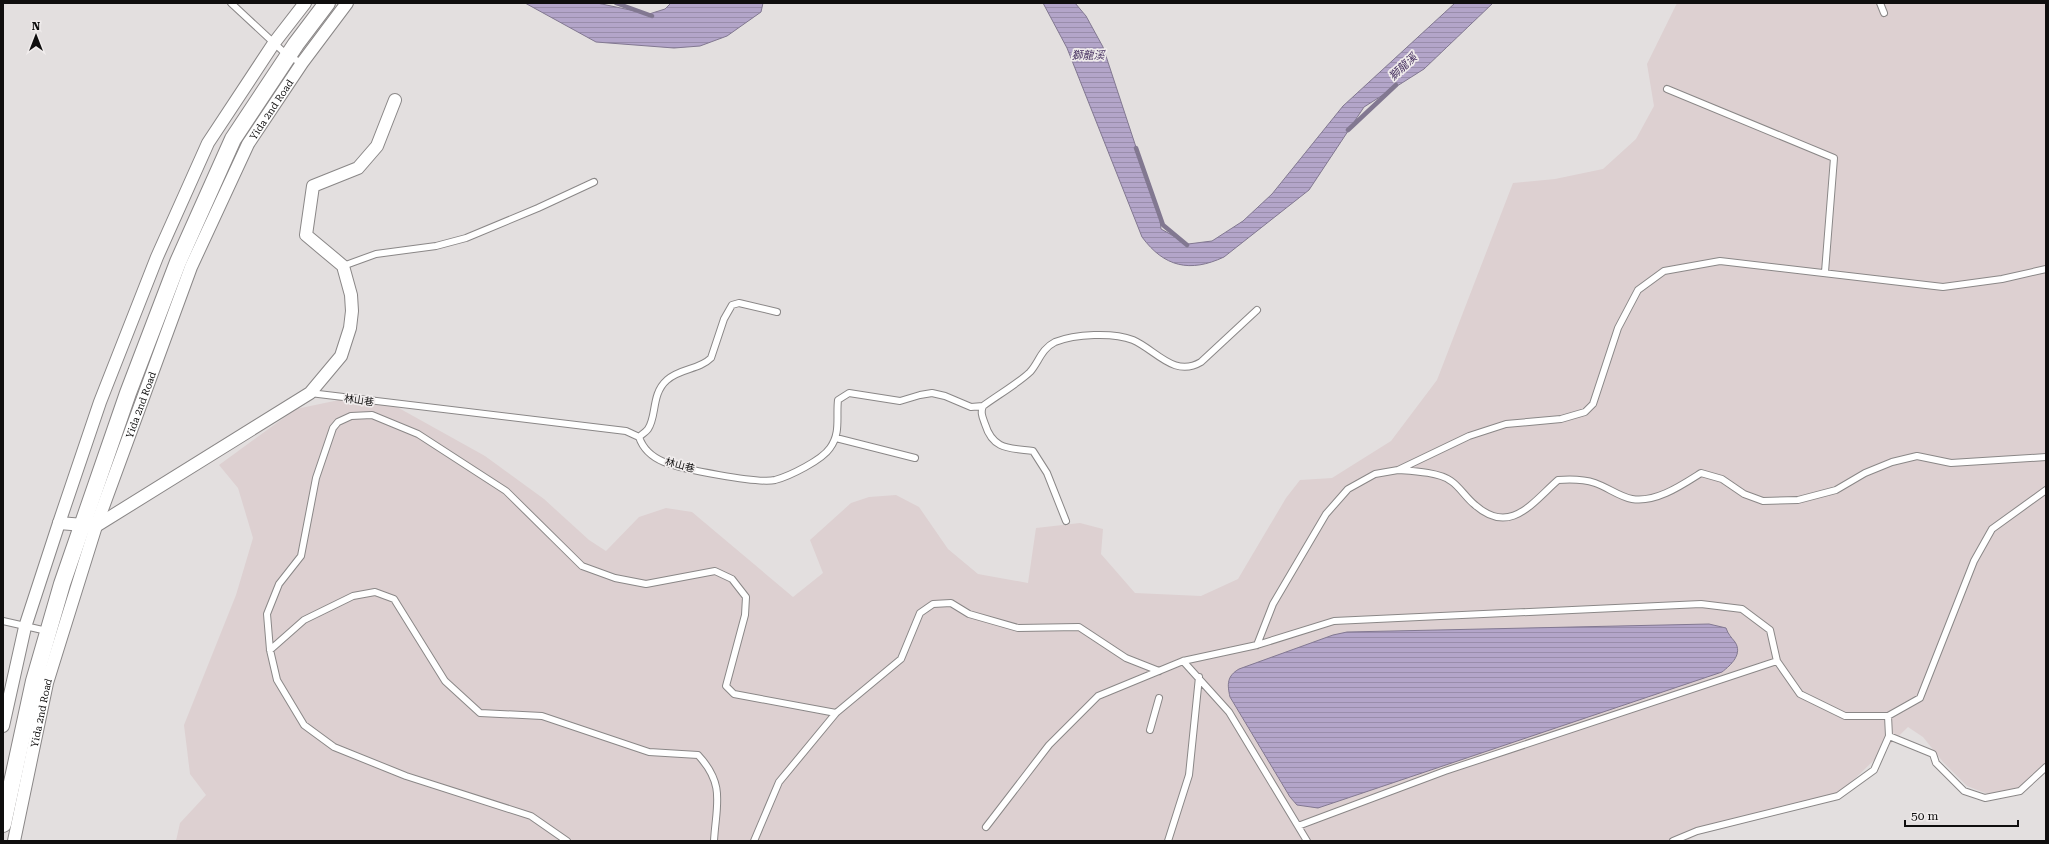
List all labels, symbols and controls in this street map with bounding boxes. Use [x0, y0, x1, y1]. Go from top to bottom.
north arrow [16, 16, 56, 56]
text: N [32, 20, 41, 33]
water label: 獅龍溪 [1072, 49, 1106, 62]
water label: 獅龍溪 [1386, 50, 1421, 83]
street label: Yida 2nd Road [247, 77, 295, 142]
street label: Yida 2nd Road [123, 369, 158, 440]
street label: 林山巷 [343, 392, 375, 408]
street label: 林山巷 [664, 456, 696, 474]
street label: Yida 2nd Road [28, 676, 54, 748]
scale bar [1905, 802, 2018, 828]
text: 50 m [1911, 809, 1938, 823]

